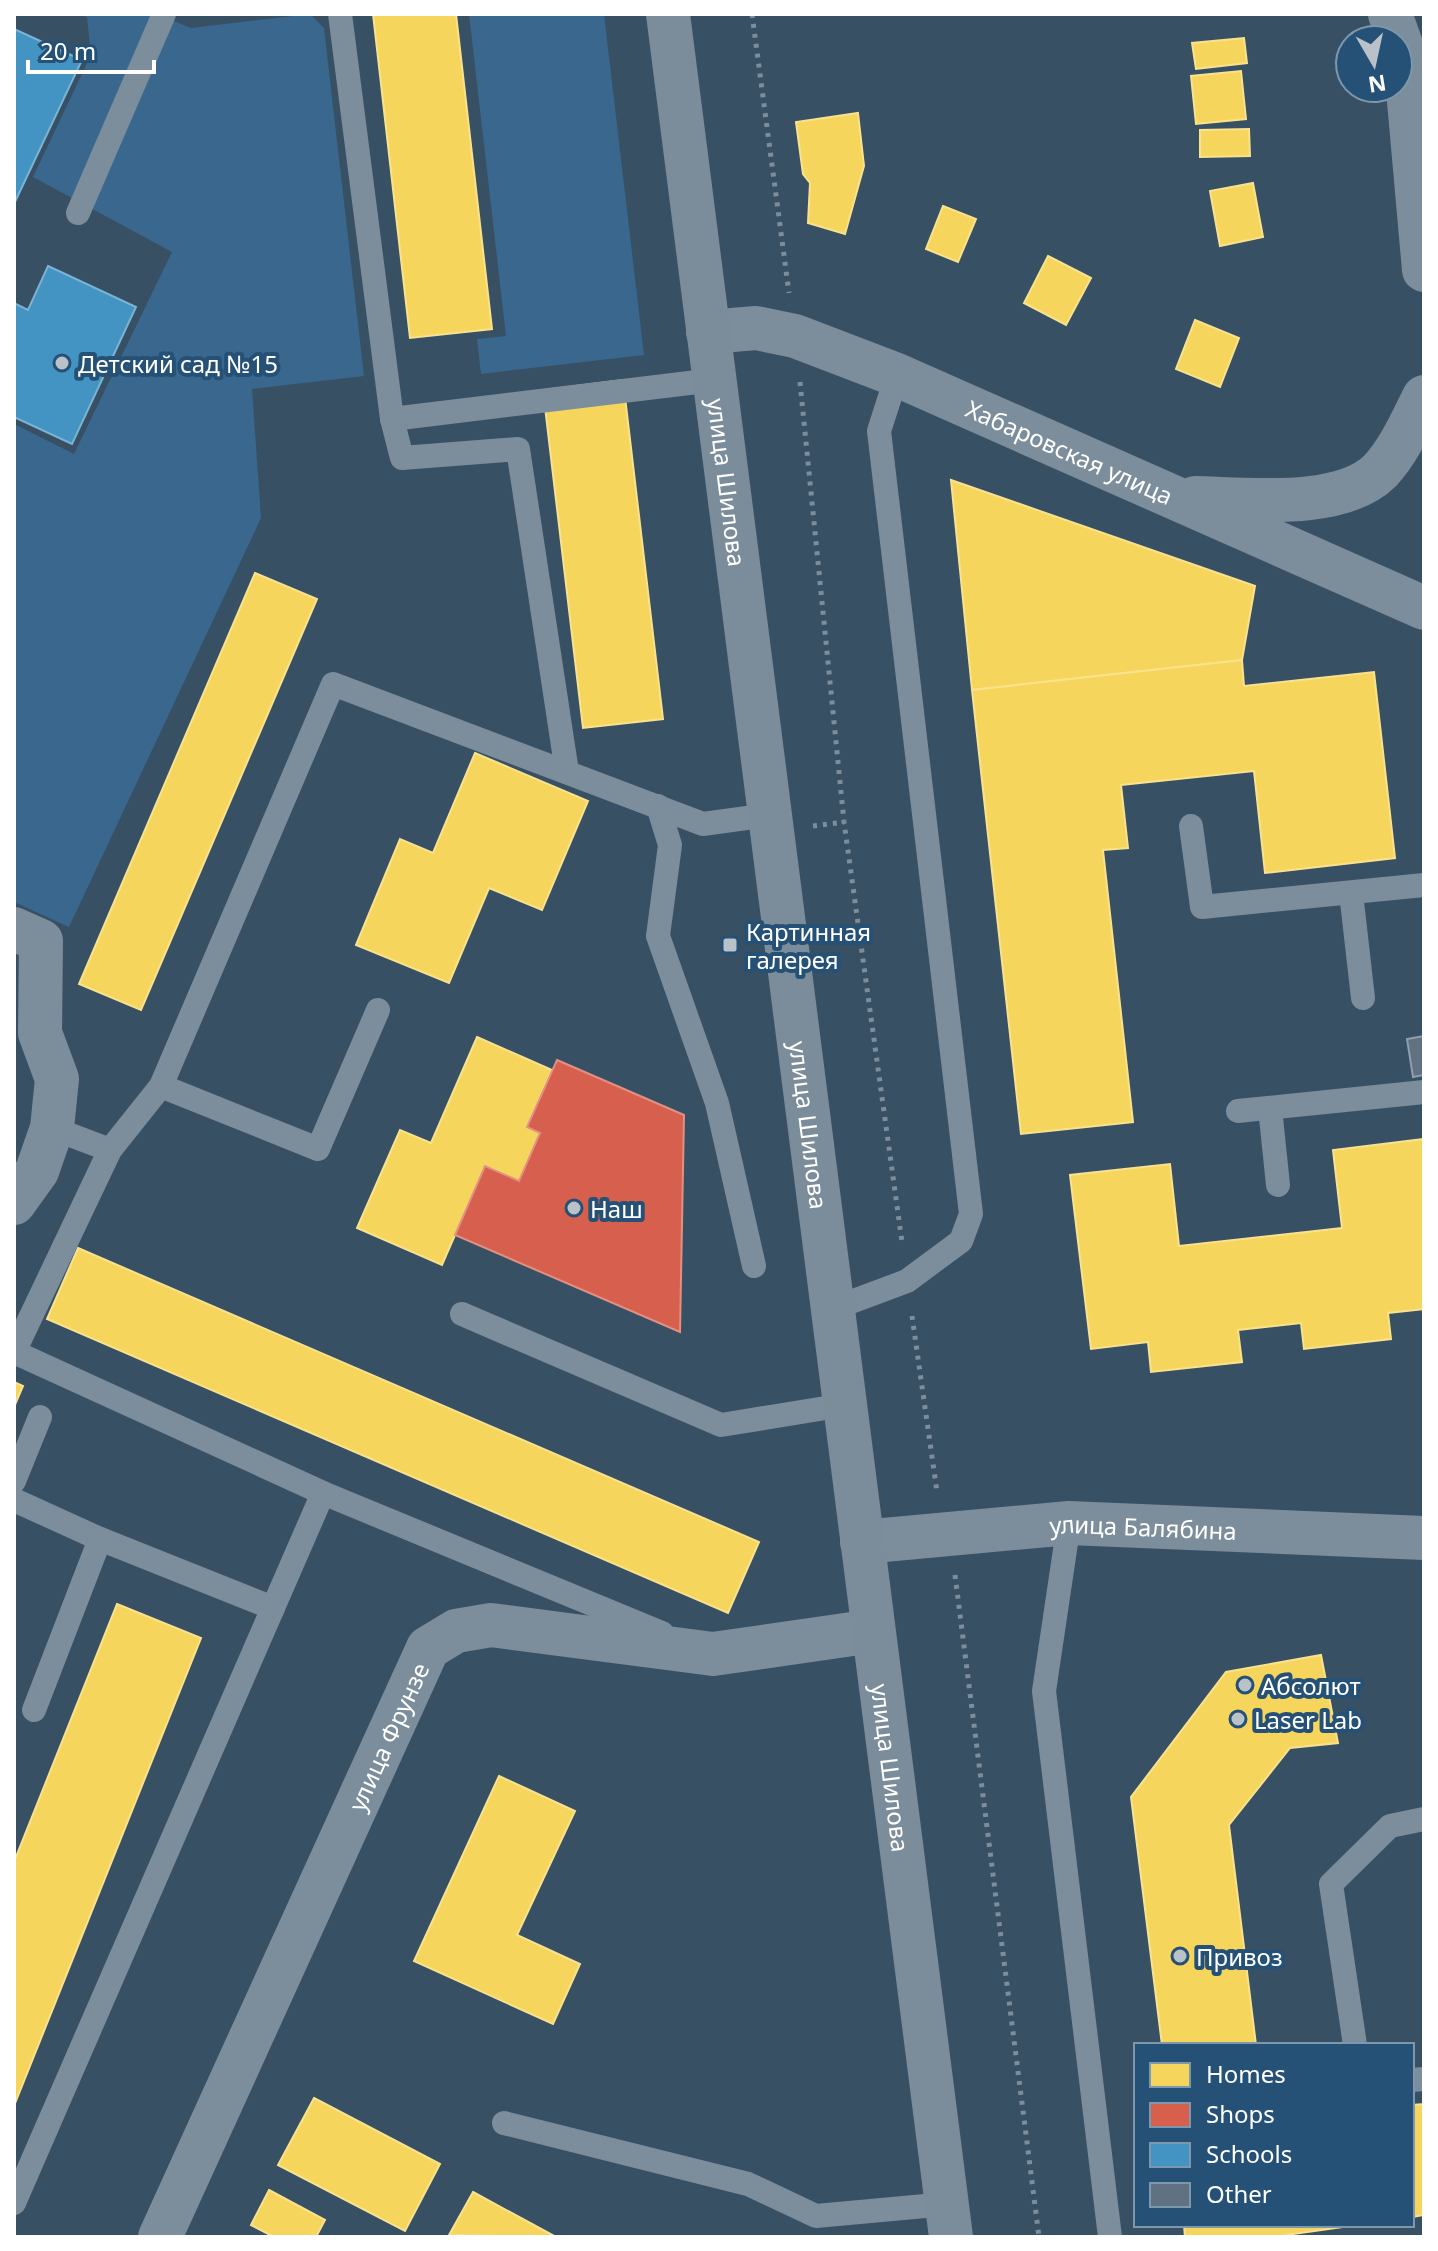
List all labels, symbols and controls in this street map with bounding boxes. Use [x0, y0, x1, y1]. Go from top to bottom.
scale bar [28, 24, 154, 74]
north arrow [1334, 24, 1414, 104]
text: 20 m [40, 34, 96, 67]
text: N [1366, 69, 1388, 101]
place label: Детский сад №15 [78, 347, 278, 380]
marker: Детский сад №15 [53, 354, 71, 372]
street label: Хабаровская улица [961, 391, 1178, 512]
street label: улица Шилова [701, 396, 755, 568]
place label: Картинная галерея [746, 915, 871, 976]
marker: Картинная галерея [721, 936, 739, 954]
street label: улица Шилова [782, 1039, 837, 1211]
place label: Наш [590, 1192, 643, 1225]
marker: Наш [565, 1199, 583, 1217]
street label: улица Балябина [1048, 1506, 1238, 1547]
street label: улица Фрунзе [340, 1657, 436, 1816]
place label: Абсолют [1261, 1669, 1361, 1702]
marker: Абсолют [1236, 1676, 1254, 1694]
street label: улица Шилова [864, 1682, 918, 1854]
place label: Laser Lab [1254, 1703, 1362, 1736]
marker: Laser Lab [1229, 1710, 1247, 1728]
place label: Привоз [1196, 1940, 1283, 1973]
marker: Привоз [1171, 1947, 1189, 1965]
legend [1134, 2043, 1414, 2227]
text: Homes [1206, 2057, 1286, 2090]
text: Shops [1206, 2097, 1275, 2130]
text: Schools [1206, 2137, 1292, 2170]
text: Other [1206, 2177, 1272, 2210]

